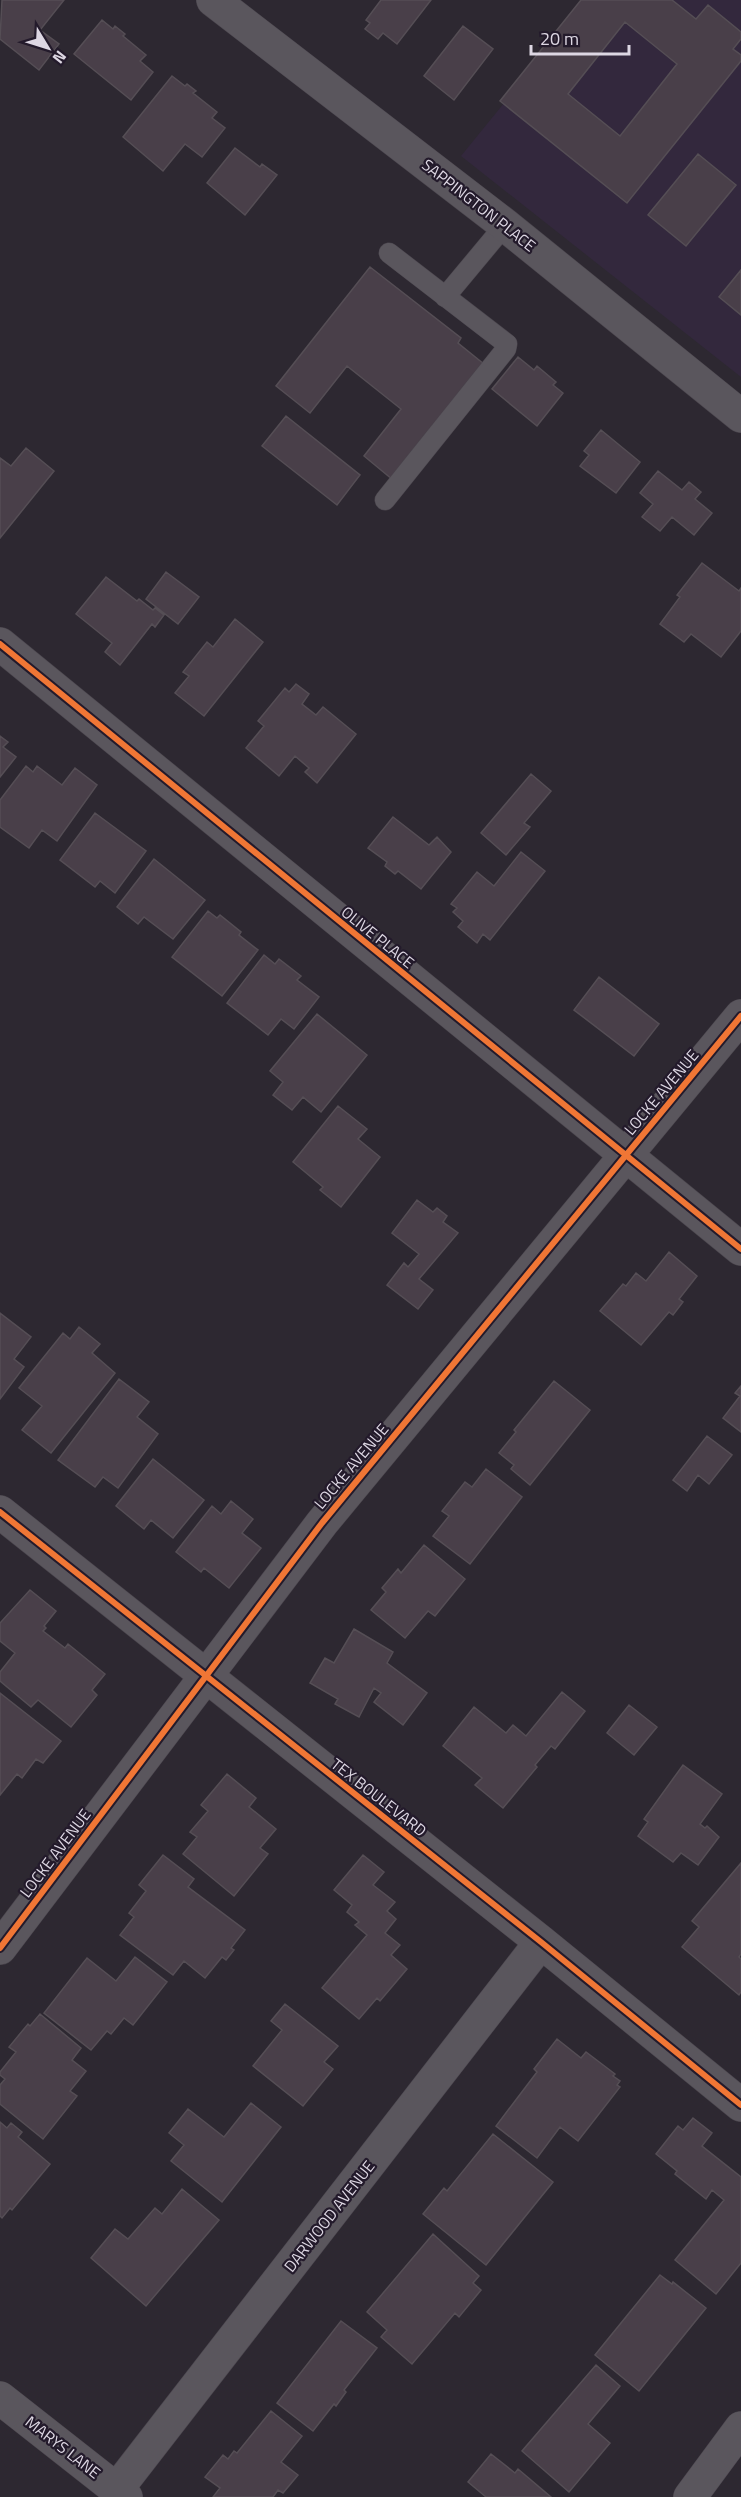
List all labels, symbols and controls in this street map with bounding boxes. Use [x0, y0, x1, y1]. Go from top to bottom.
north arrow [18, 18, 78, 78]
scale bar [531, 18, 628, 56]
text: 20 m [540, 25, 579, 52]
text: N [47, 45, 73, 69]
street label: SAPPINGTON PLACE [417, 153, 541, 257]
street label: OLIVE PLACE [336, 900, 420, 974]
street label: LOCKE AVENUE [618, 1044, 704, 1140]
street label: LOCKE AVENUE [308, 1418, 394, 1514]
street label: TEX BOULEVARD [326, 1752, 432, 1842]
street label: LOCKE AVENUE [14, 1804, 96, 1902]
street label: DARWOOD AVENUE [278, 2155, 380, 2277]
street label: MARYS LANE [20, 2410, 106, 2484]

